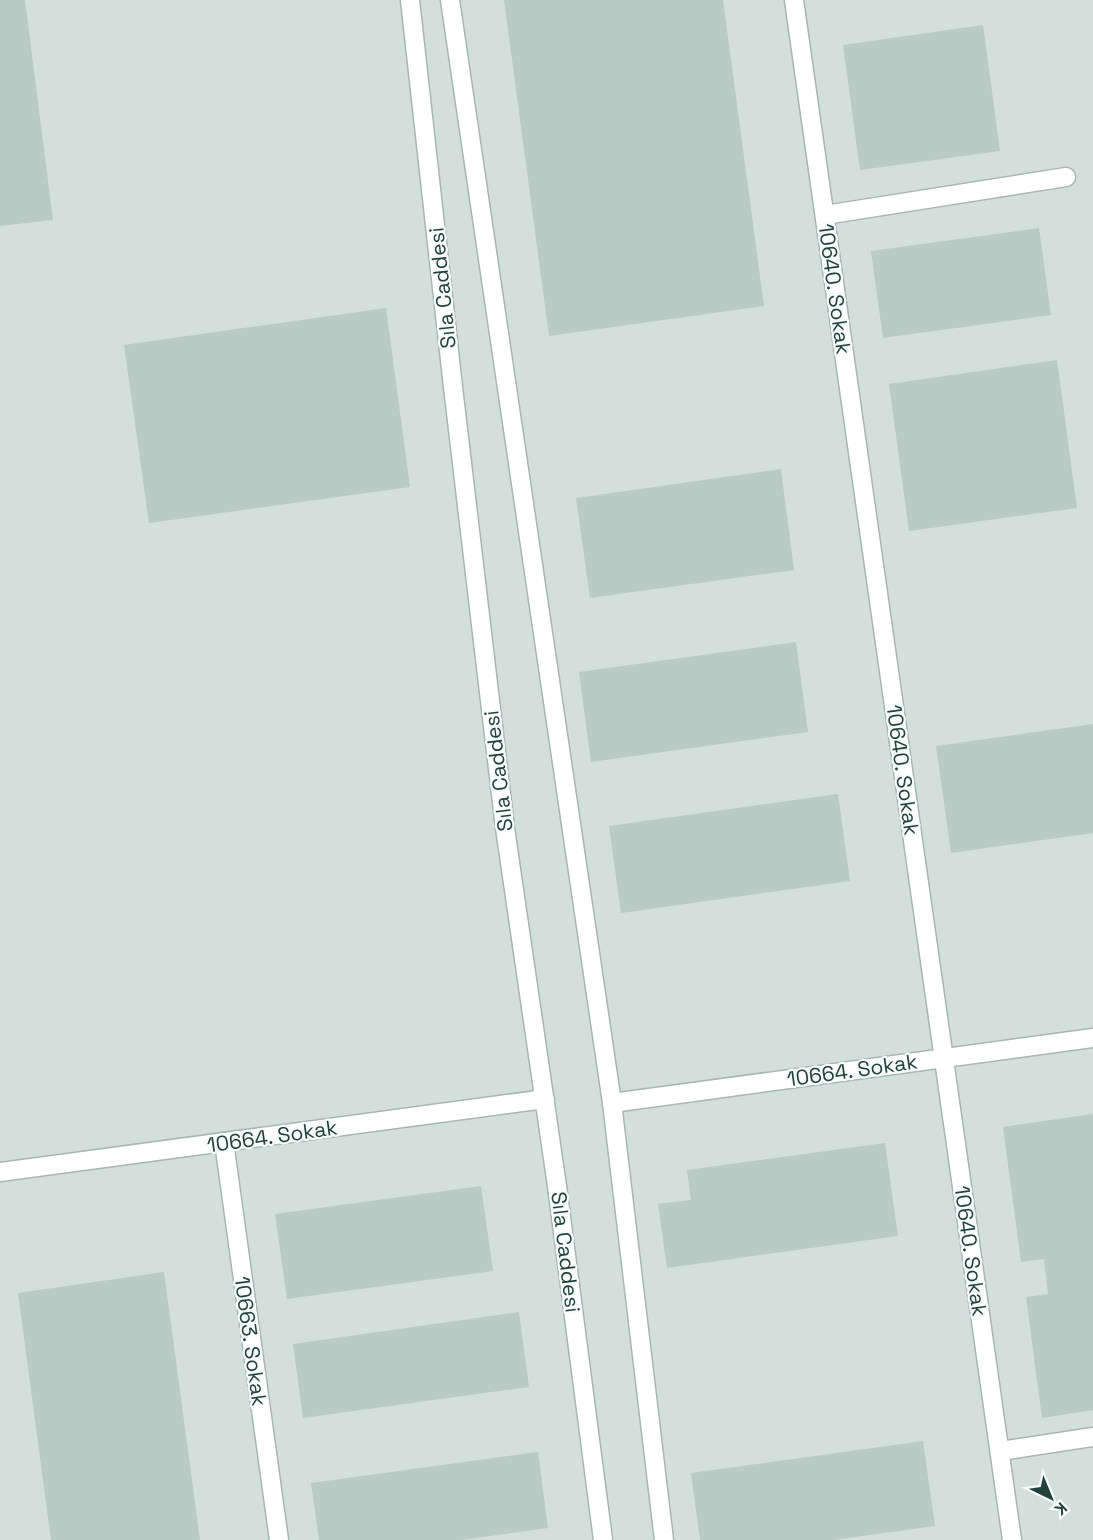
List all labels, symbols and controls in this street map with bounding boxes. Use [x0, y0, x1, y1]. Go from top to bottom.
street label: 10640. Sokak [812, 222, 858, 356]
street label: Sıla Caddesi [422, 226, 462, 350]
street label: 10640. Sokak [880, 703, 926, 837]
street label: Sıla Caddesi [477, 709, 519, 833]
street label: 10664. Sokak [785, 1047, 919, 1093]
street label: 10664. Sokak [205, 1113, 339, 1159]
street label: 10640. Sokak [948, 1184, 994, 1318]
street label: Sıla Caddesi [545, 1190, 587, 1314]
street label: 10663. Sokak [229, 1274, 273, 1408]
north arrow [1021, 1468, 1081, 1528]
text: K [1050, 1498, 1072, 1520]

